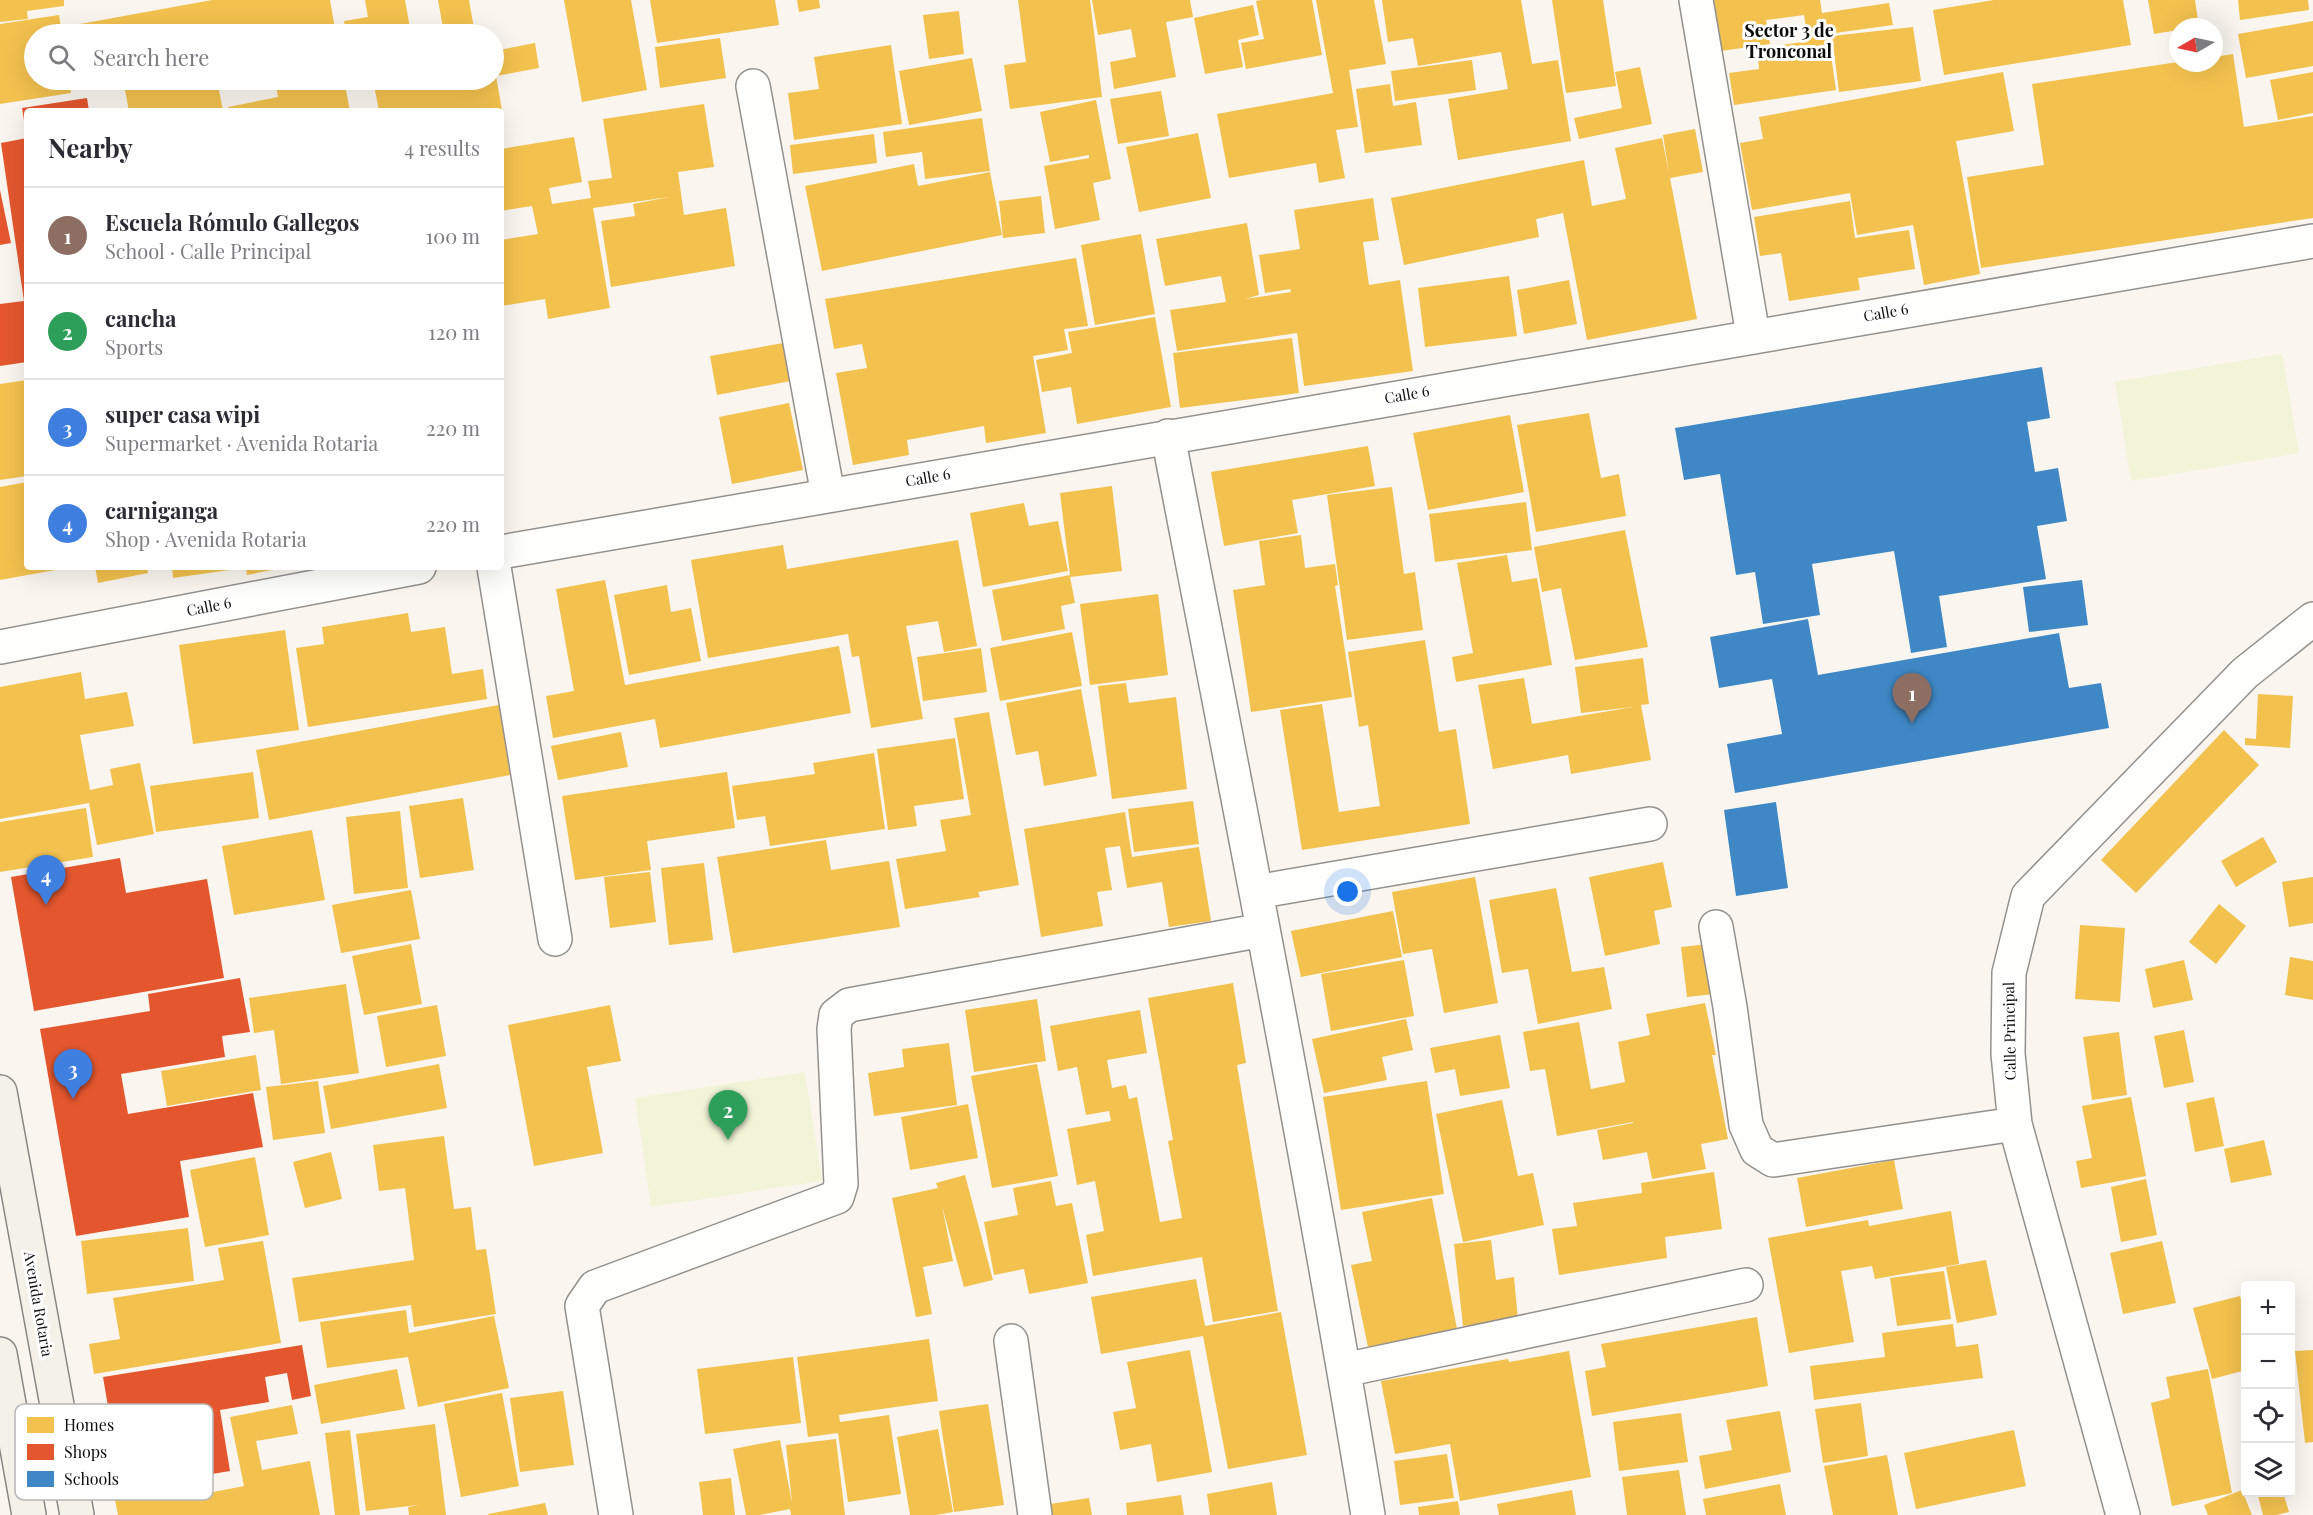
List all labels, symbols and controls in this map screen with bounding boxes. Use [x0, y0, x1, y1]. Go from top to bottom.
district label: Sector 3 de Tronconal [1744, 18, 1834, 63]
north arrow [2169, 18, 2223, 72]
search box [24, 24, 504, 90]
icon: search [45, 41, 78, 74]
text: Search here [93, 42, 209, 72]
text: Nearby [48, 130, 133, 165]
text: 4 results [404, 134, 480, 161]
text: Escuela Rómulo Gallegos [105, 207, 359, 237]
text: 1 [64, 222, 71, 249]
text: 100 m [426, 222, 480, 249]
text: School · Calle Principal [105, 237, 311, 264]
street label: Calle 6 [1862, 298, 1910, 326]
text: cancha [105, 303, 177, 333]
text: 2 [62, 318, 73, 345]
text: 120 m [428, 318, 480, 345]
text: Sports [105, 333, 163, 360]
street label: Calle 6 [1383, 380, 1431, 408]
text: super casa wipi [105, 399, 260, 429]
text: 3 [63, 414, 72, 441]
text: 220 m [426, 414, 480, 441]
text: Supermarket · Avenida Rotaria [105, 429, 378, 456]
street label: Calle 6 [904, 463, 952, 491]
text: carniganga [105, 495, 218, 525]
text: 4 [62, 510, 73, 537]
text: 220 m [426, 510, 480, 537]
text: Shop · Avenida Rotaria [105, 525, 307, 552]
street label: Calle 6 [185, 592, 233, 620]
pin: 1 [1892, 674, 1932, 723]
pin: 4 [26, 856, 66, 905]
your location [1333, 877, 1362, 906]
street label: Calle Principal [1998, 982, 2020, 1080]
pin: 3 [54, 1050, 92, 1099]
pin: 2 [708, 1090, 748, 1140]
street label: Avenida Rotaria [20, 1249, 58, 1359]
map controls [2241, 1281, 2295, 1497]
button: + [2241, 1281, 2295, 1335]
button: − [2241, 1335, 2295, 1389]
button: locate [2241, 1389, 2295, 1443]
legend [15, 1404, 213, 1500]
text: Homes [64, 1414, 114, 1435]
text: Shops [64, 1441, 107, 1462]
button: layers [2241, 1443, 2295, 1497]
text: Schools [64, 1468, 119, 1489]

